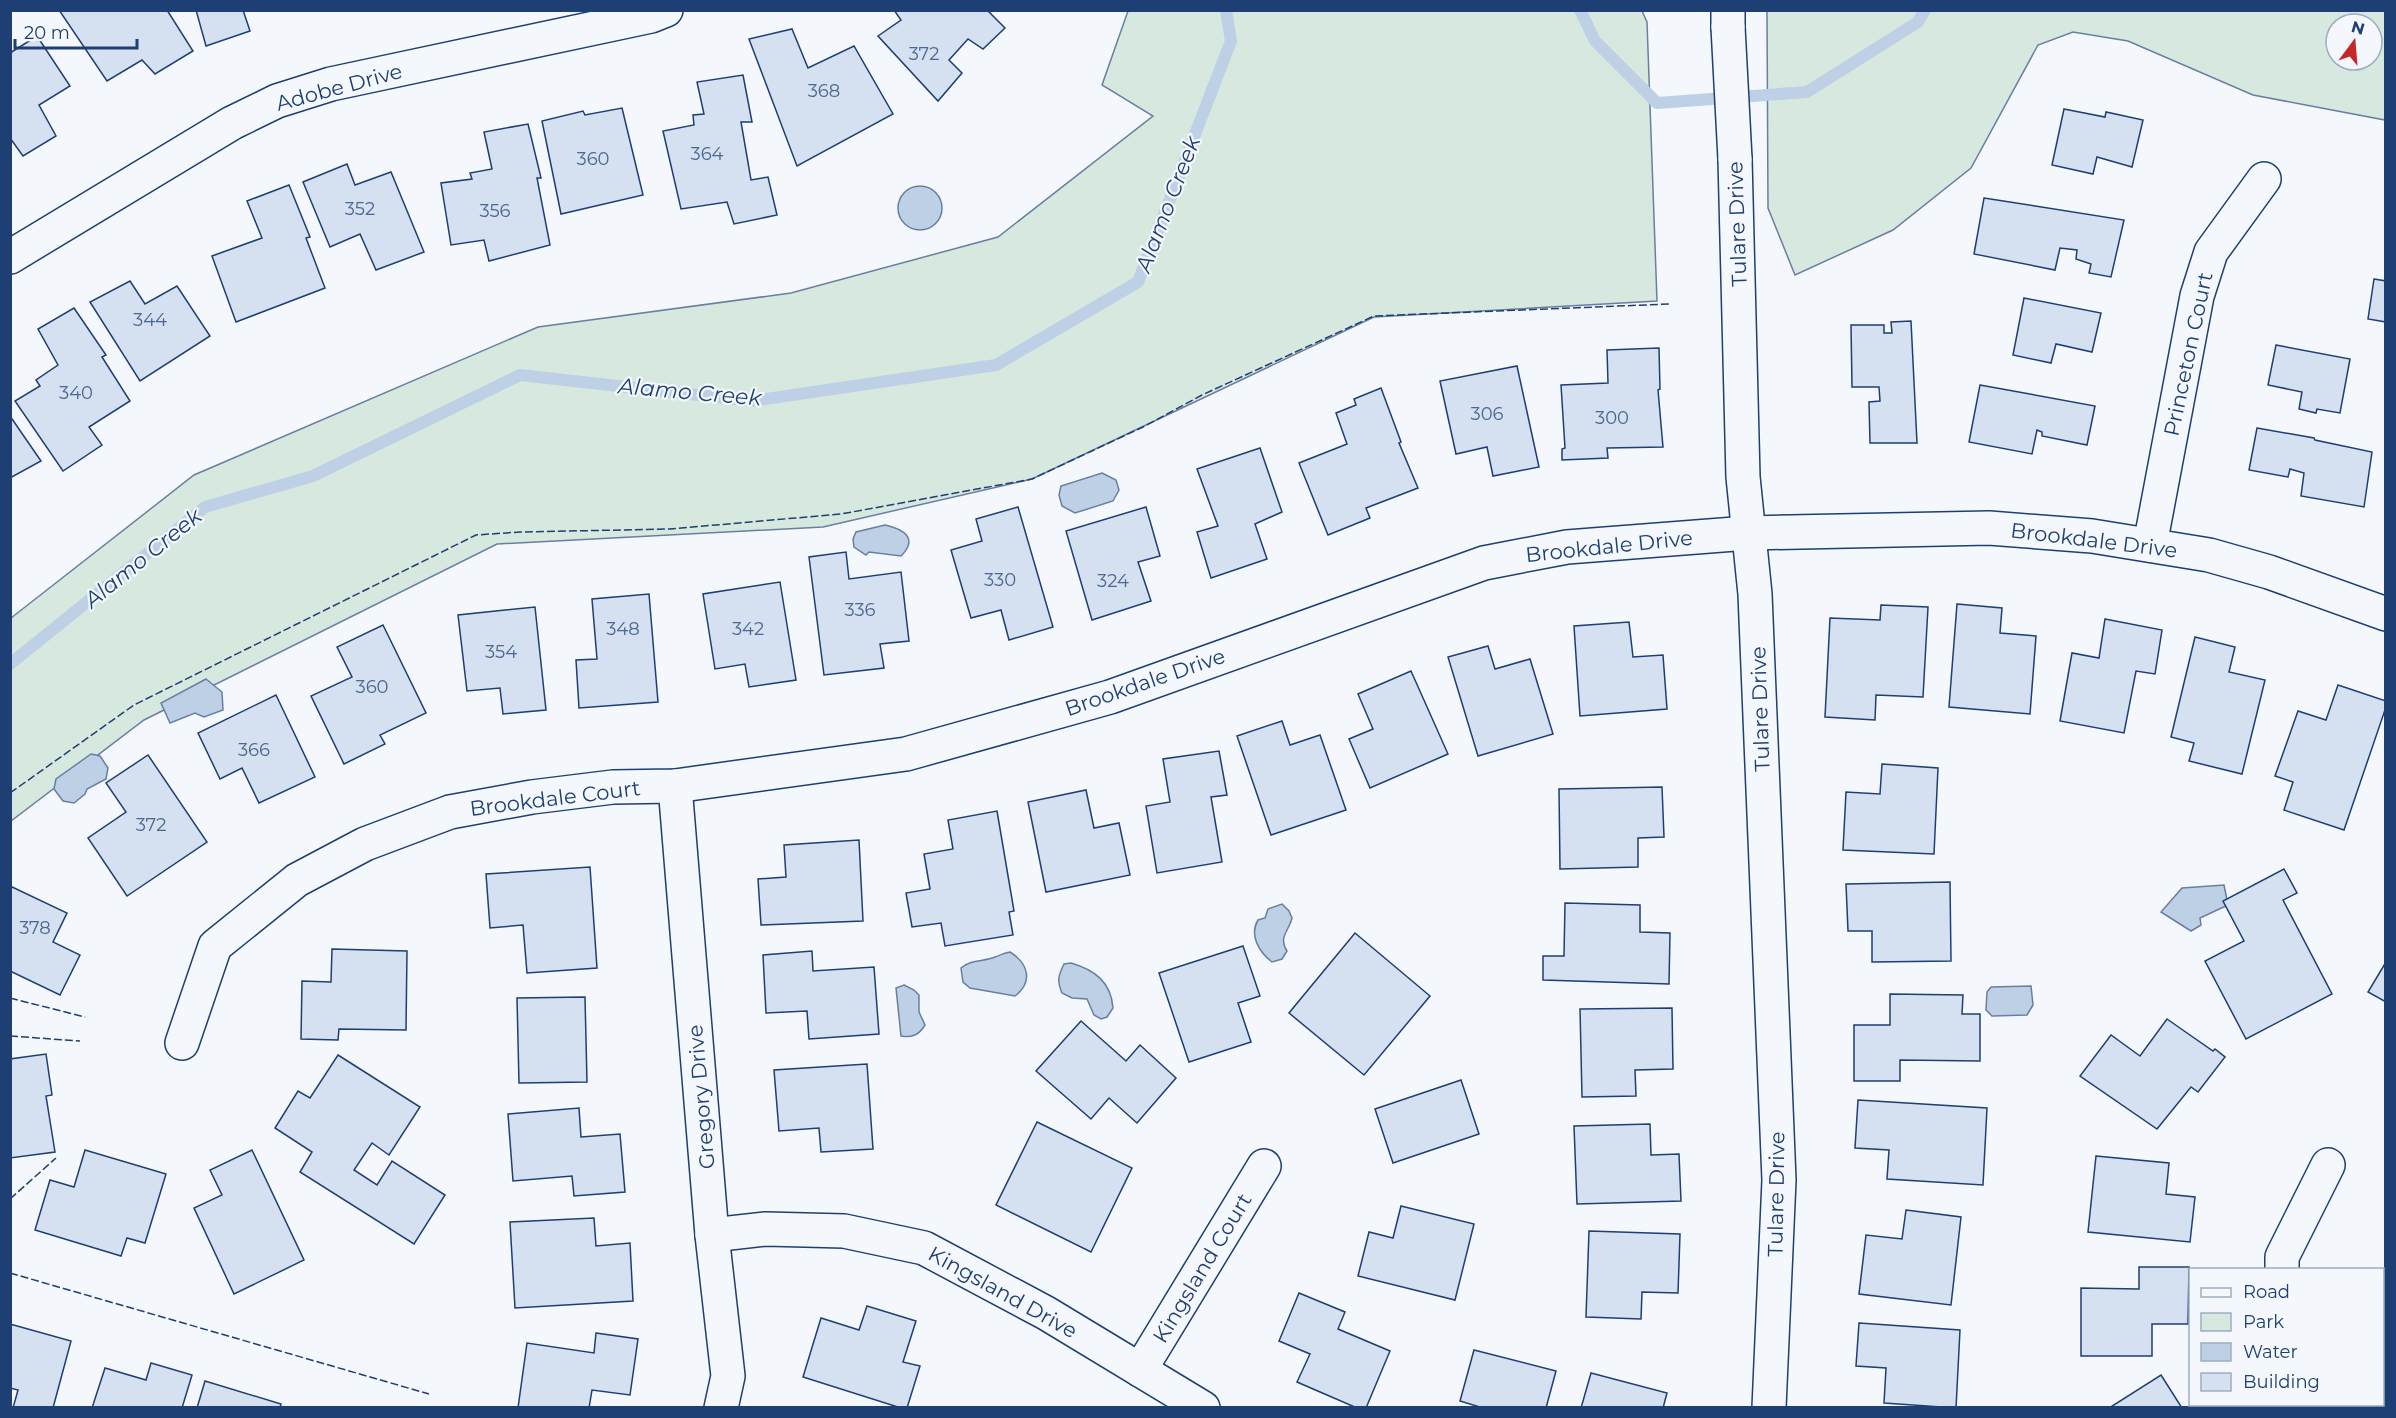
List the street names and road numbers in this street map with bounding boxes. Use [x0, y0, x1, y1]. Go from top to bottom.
street label: Adobe Drive [273, 58, 405, 116]
street label: Tulare Drive [1722, 161, 1752, 287]
street label: Princeton Court [2158, 270, 2218, 438]
street label: Brookdale Drive [2009, 517, 2179, 563]
street label: Brookdale Drive [1524, 525, 1694, 567]
street label: Brookdale Drive [1062, 643, 1228, 721]
street label: Tulare Drive [1745, 646, 1775, 772]
street label: Brookdale Court [468, 775, 642, 821]
street label: Gregory Drive [682, 1024, 720, 1170]
street label: Tulare Drive [1762, 1131, 1790, 1257]
street label: Kingsland Court [1147, 1189, 1257, 1347]
street label: Kingsland Drive [924, 1241, 1082, 1343]

